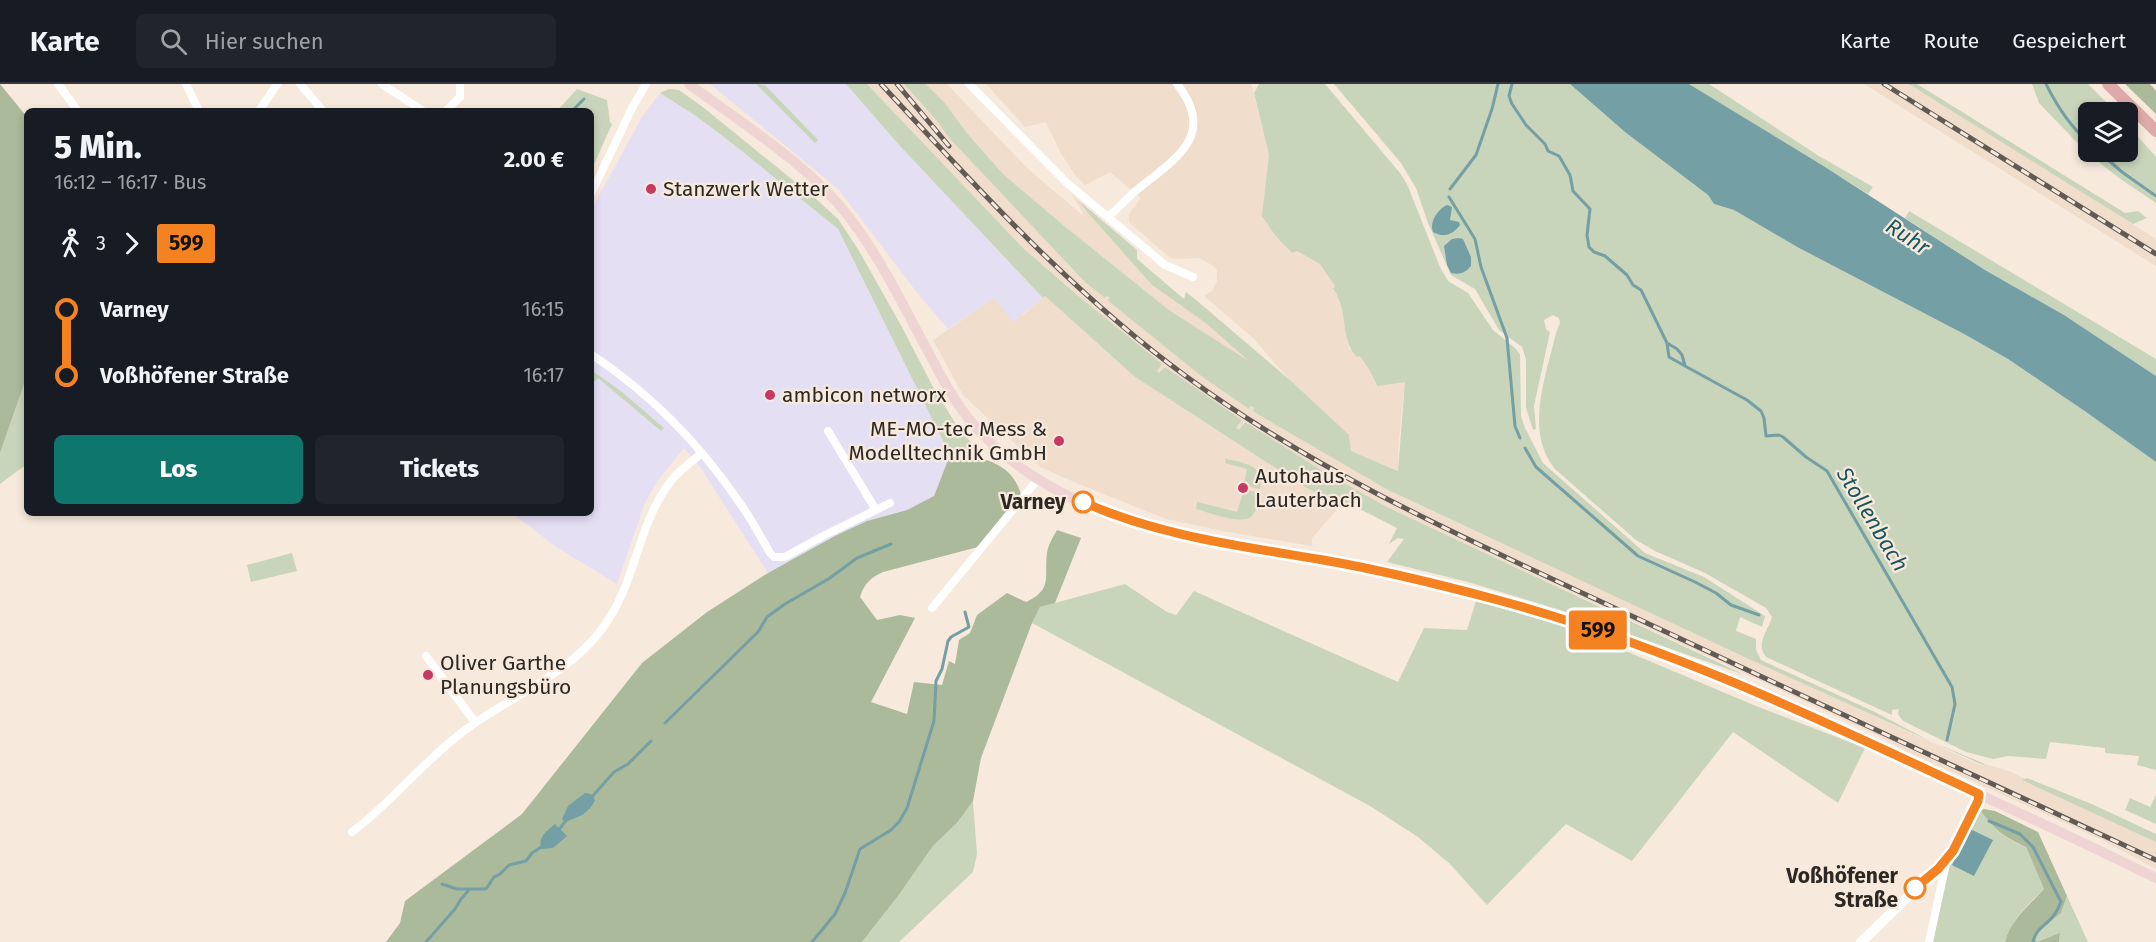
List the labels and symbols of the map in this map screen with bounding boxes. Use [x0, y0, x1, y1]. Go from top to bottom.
place label: Stanzwerk Wetter [663, 176, 829, 202]
marker: Stanzwerk Wetter [644, 182, 658, 196]
water label: Ruhr [1881, 212, 1935, 261]
place label: ambicon networx [782, 382, 947, 408]
marker: ambicon networx [763, 388, 777, 402]
place label: ME-MO-tec Mess & Modelltechnik GmbH [848, 416, 1047, 466]
marker: ME-MO-tec Mess & Modelltechnik GmbH [1052, 434, 1066, 448]
water label: Stollenbach [1830, 461, 1914, 576]
place label: Autohaus Lauterbach [1255, 463, 1362, 513]
marker: Autohaus Lauterbach [1236, 481, 1250, 495]
place label: Varney [1000, 489, 1066, 515]
marker: Varney [1072, 491, 1094, 513]
line badge: 599 [1564, 610, 1632, 650]
place label: Oliver Garthe Planungsbüro [440, 650, 571, 700]
marker: Oliver Garthe Planungsbüro [421, 668, 435, 682]
place label: Voßhöfener Straße [1785, 863, 1899, 913]
marker: Voßhöfener Straße [1904, 877, 1926, 899]

